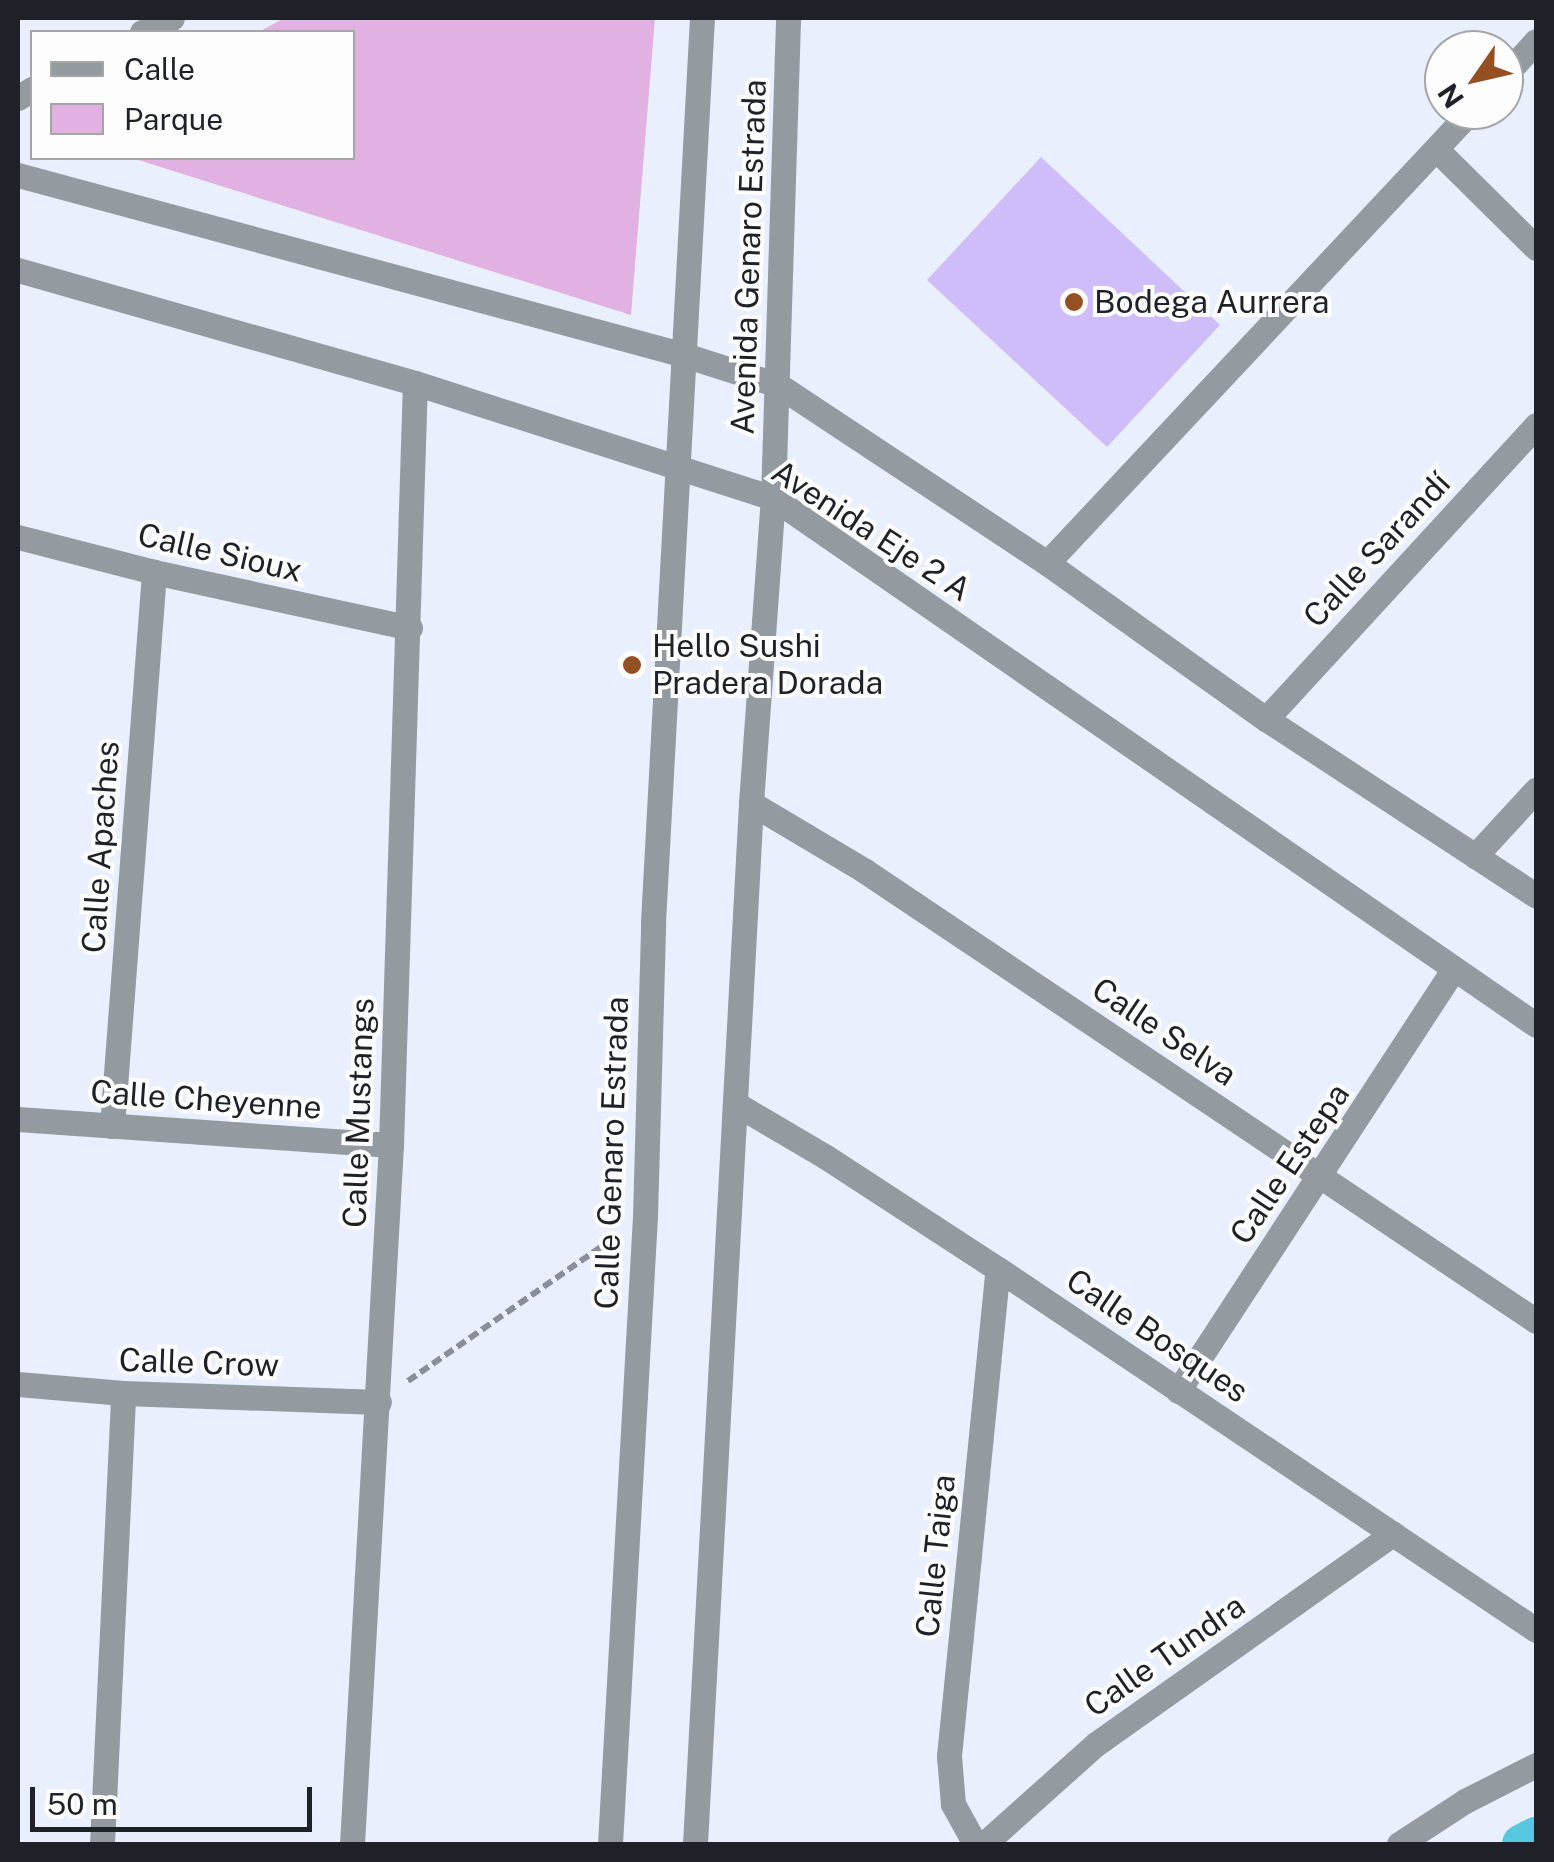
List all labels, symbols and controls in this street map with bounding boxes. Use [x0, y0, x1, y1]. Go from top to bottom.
legend [30, 30, 355, 160]
north arrow [1424, 30, 1524, 130]
text: Calle [124, 51, 195, 87]
text: N [1431, 78, 1470, 114]
street label: Avenida Genaro Estrada [724, 79, 774, 435]
text: Parque [124, 101, 223, 137]
place label: Bodega Aurrera [1094, 283, 1329, 321]
marker: Bodega Aurrera [1063, 291, 1085, 313]
street label: Avenida Eje 2 A [764, 452, 978, 610]
street label: Calle Sarandí [1296, 465, 1458, 635]
street label: Calle Sioux [134, 515, 306, 591]
place label: Hello Sushi Pradera Dorada [652, 628, 883, 703]
marker: Hello Sushi Pradera Dorada [621, 654, 643, 676]
street label: Calle Apaches [74, 740, 128, 954]
street label: Calle Selva [1085, 970, 1243, 1094]
street label: Calle Genaro Estrada [587, 996, 637, 1310]
street label: Calle Mustangs [336, 997, 382, 1229]
street label: Calle Cheyenne [89, 1073, 323, 1127]
street label: Calle Estepa [1222, 1076, 1358, 1252]
street label: Calle Bosques [1059, 1261, 1255, 1411]
street label: Calle Crow [118, 1341, 280, 1385]
street label: Calle Taiga [908, 1473, 964, 1639]
street label: Calle Tundra [1077, 1587, 1253, 1725]
scale bar [35, 1767, 318, 1829]
text: 50 m [47, 1786, 118, 1822]

